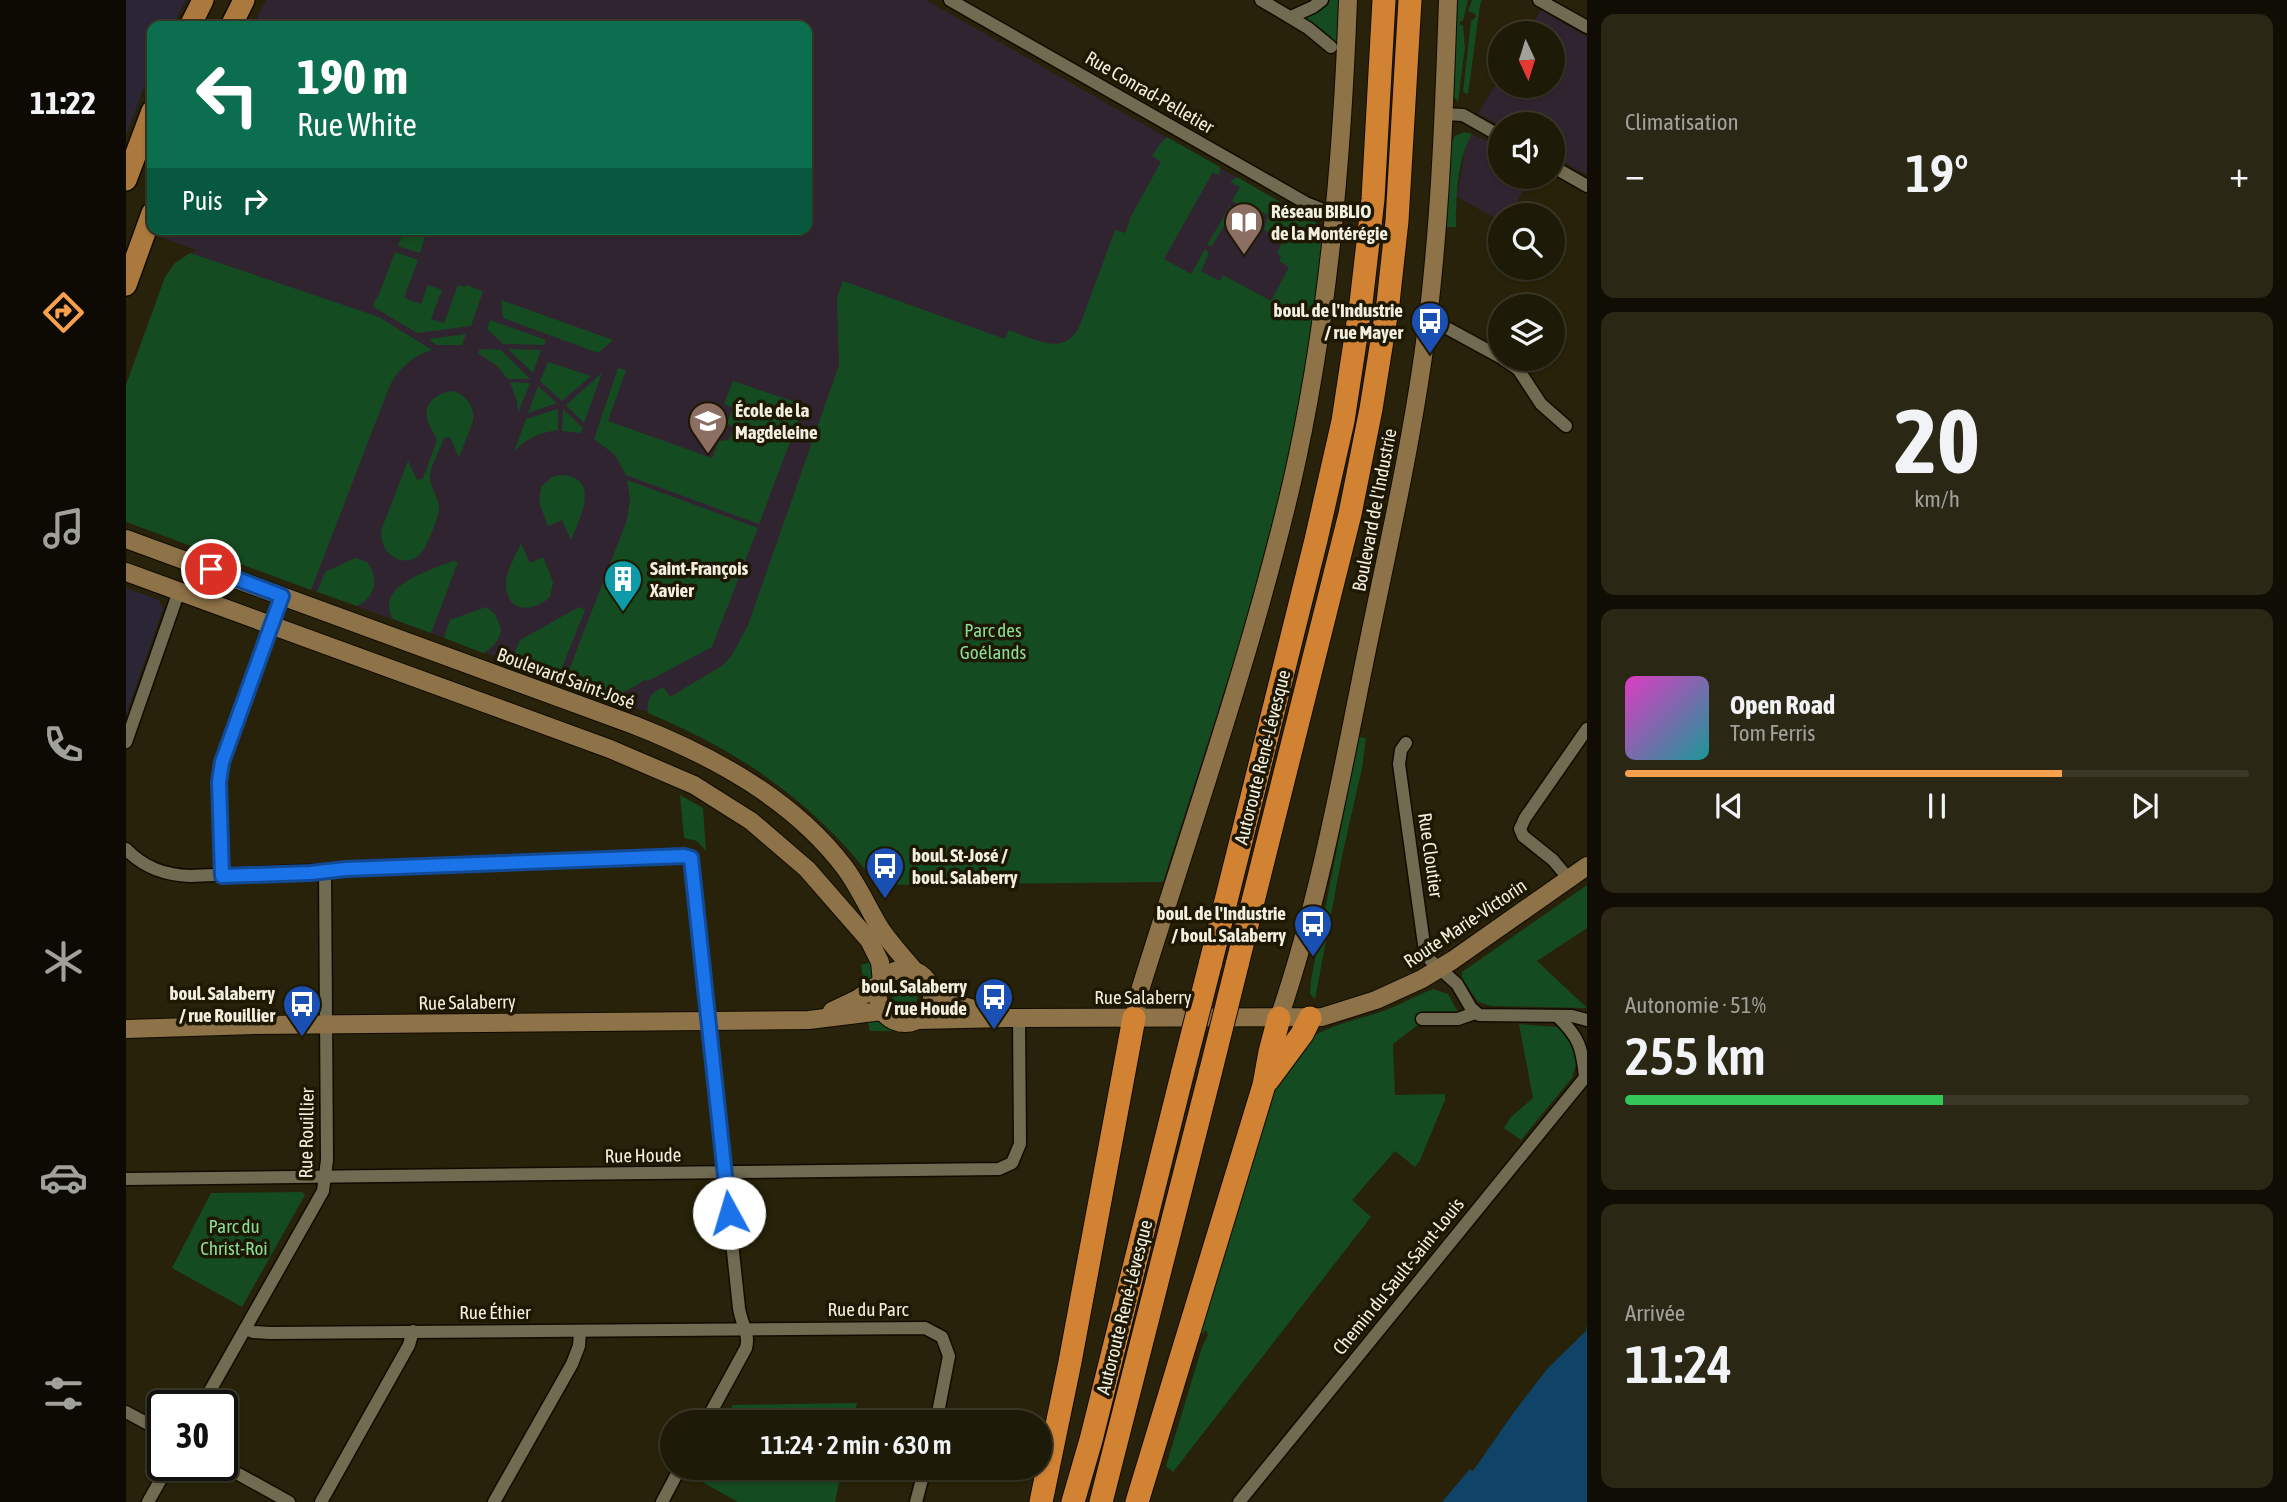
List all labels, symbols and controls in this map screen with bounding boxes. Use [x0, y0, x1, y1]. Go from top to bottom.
north arrow [1488, 21, 1564, 98]
map controls [1488, 21, 1565, 371]
street label: Rue Conrad-Pelletier [1082, 46, 1219, 138]
text: 190 m [297, 48, 408, 104]
icon: left [182, 49, 273, 140]
text: 11:22 [30, 84, 96, 121]
text: Rue White [297, 106, 417, 143]
text: Climatisation [1625, 109, 1739, 135]
button: sound [1488, 112, 1565, 189]
text: 19° [1905, 143, 1969, 203]
text: − [1625, 152, 1645, 195]
text: + [2229, 152, 2249, 195]
icon: right [236, 182, 274, 220]
text: Puis [182, 186, 222, 216]
place label: Réseau BIBLIO de la Montérégie [1271, 200, 1388, 244]
library icon: Réseau BIBLIO de la Montérégie [1223, 201, 1265, 256]
button: search [1488, 203, 1565, 280]
icon: directions [39, 288, 88, 337]
button: layers [1488, 294, 1565, 371]
place label: boul. de l'Industrie / rue Mayer [1273, 299, 1403, 343]
bus stop icon: boul. de l'Industrie / rue Mayer [1409, 300, 1451, 355]
text: 20 [1894, 388, 1980, 492]
place label: École de la Magdeleine [735, 399, 818, 443]
school or university icon: École de la Magdeleine [687, 400, 729, 455]
street label: Boulevard de l'Industrie [1347, 427, 1401, 593]
text: km/h [1914, 486, 1960, 512]
icon: music [39, 504, 88, 553]
pin [181, 539, 241, 599]
icon: arrive [192, 550, 230, 588]
place label: Saint-François Xavier [649, 557, 749, 601]
building icon: Saint-François Xavier [602, 558, 644, 613]
park label: Parc des Goélands [960, 619, 1026, 663]
street label: Boulevard Saint-José [494, 643, 638, 713]
street label: Autoroute René-Lévesque [1230, 667, 1294, 847]
text: Open Road [1730, 690, 1835, 720]
icon: phone [39, 720, 88, 769]
text: Tom Ferris [1730, 720, 1815, 746]
icon: previous [1710, 787, 1748, 825]
icon: pause [1918, 787, 1956, 825]
icon: next [2126, 787, 2164, 825]
street label: Rue Cloutier [1414, 811, 1448, 899]
place label: boul. St-José / boul. Salaberry [912, 844, 1018, 888]
bus stop icon: boul. St-José / boul. Salaberry [864, 845, 906, 900]
street label: Route Marie-Victorin [1400, 874, 1530, 972]
place label: boul. de l'Industrie / boul. Salaberry [1156, 902, 1286, 946]
bus stop icon: boul. de l'Industrie / boul. Salaberry [1292, 903, 1334, 958]
icon: climate [39, 937, 88, 986]
place label: boul. Salaberry / rue Houde [862, 975, 967, 1019]
bus stop icon: boul. Salaberry / rue Houde [973, 976, 1015, 1031]
place label: boul. Salaberry / rue Rouillier [170, 982, 275, 1026]
bus stop icon: boul. Salaberry / rue Rouillier [281, 983, 323, 1038]
street label: Rue Salaberry [1094, 986, 1192, 1008]
street label: Rue Salaberry [418, 990, 516, 1014]
text: Autonomie · 51% [1625, 992, 1766, 1018]
text: 255 km [1625, 1026, 1766, 1086]
street label: Rue Rouillier [294, 1087, 318, 1178]
street label: Rue Houde [604, 1143, 682, 1167]
icon: car [39, 1153, 88, 1202]
position arrow [692, 1176, 766, 1250]
street label: Chemin du Sault-Saint-Louis [1328, 1193, 1468, 1359]
park label: Parc du Christ-Roi [200, 1215, 268, 1259]
street label: Autoroute René-Lévesque [1092, 1217, 1156, 1397]
street label: Rue du Parc [827, 1298, 910, 1320]
text: Arrivée [1625, 1300, 1685, 1326]
street label: Rue Éthier [459, 1301, 531, 1323]
text: 11:24 [1625, 1334, 1732, 1394]
icon: filters [39, 1369, 88, 1418]
speed limit sign: 30 [147, 1390, 238, 1481]
text: 11:24 · 2 min · 630 m [761, 1430, 951, 1460]

